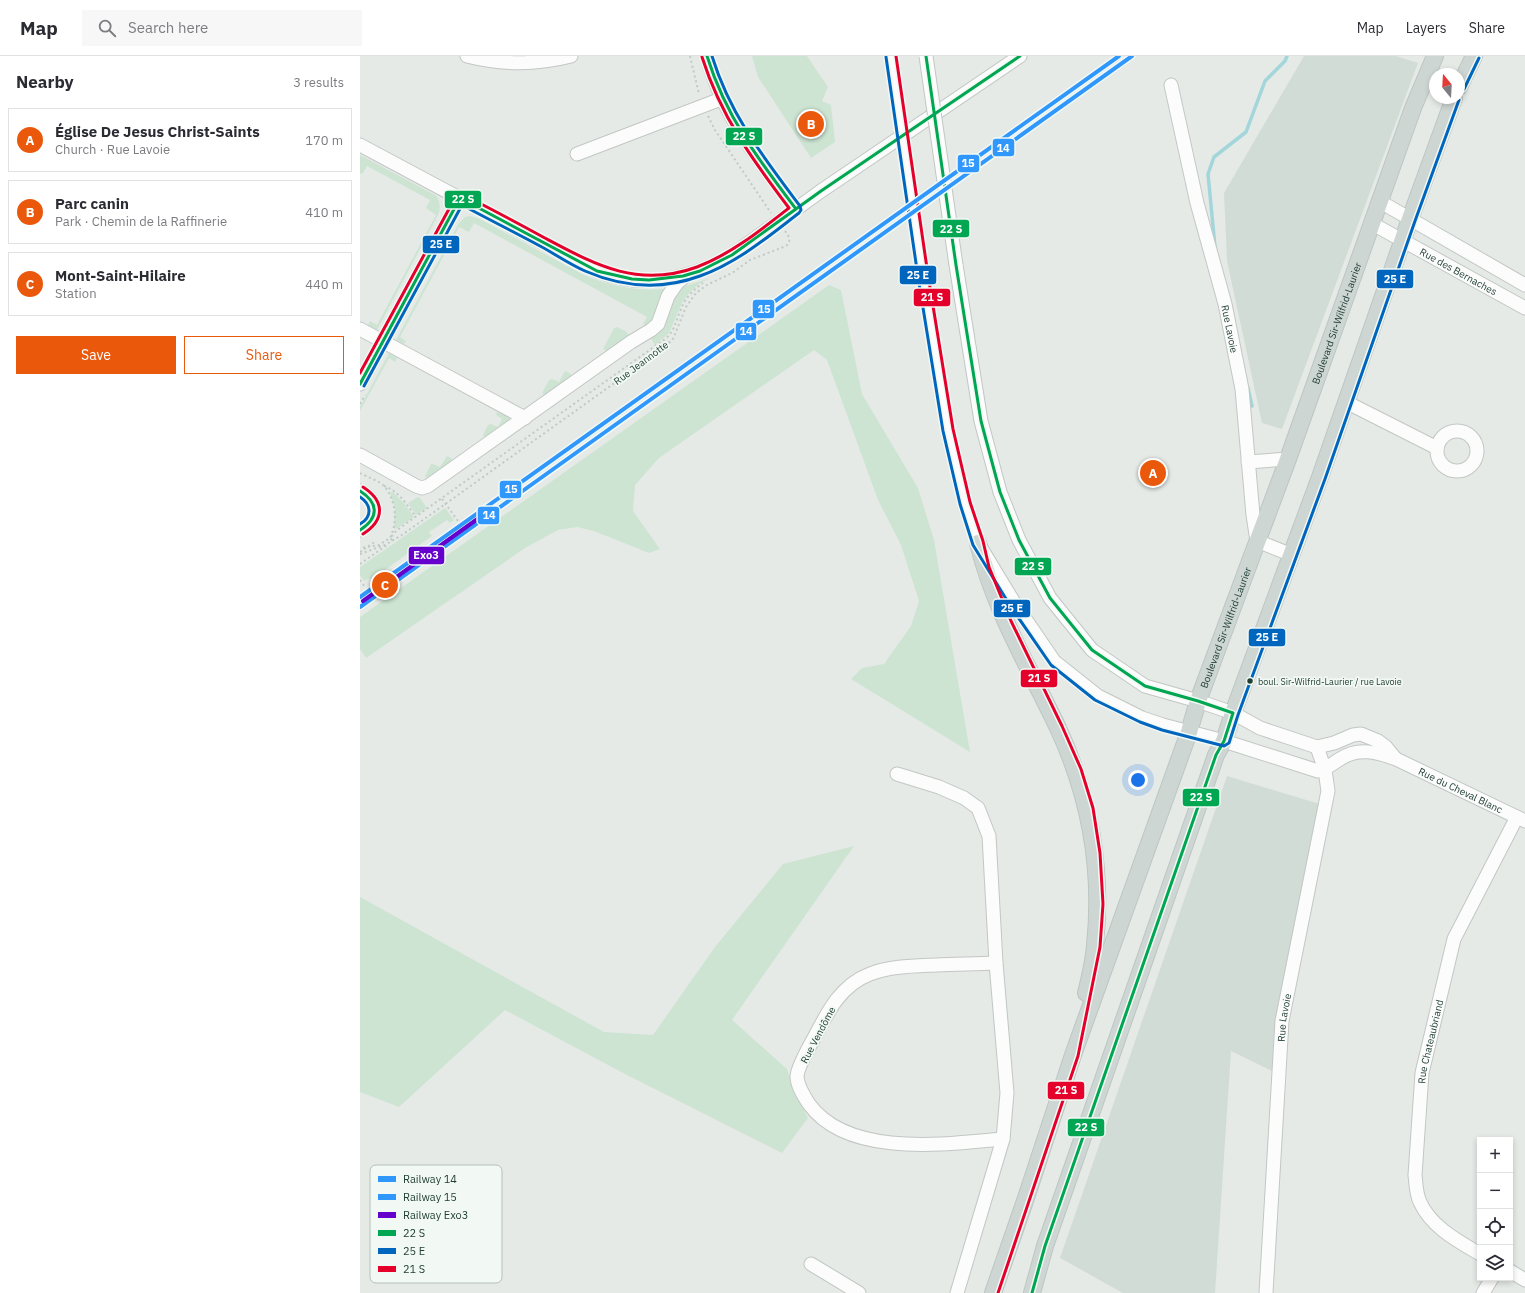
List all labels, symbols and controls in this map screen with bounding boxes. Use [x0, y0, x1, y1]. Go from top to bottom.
search box [82, 10, 362, 46]
text: Map [20, 16, 58, 40]
icon: search [96, 17, 118, 39]
text: Search here [128, 18, 208, 37]
text: Map [1357, 19, 1384, 37]
text: Layers [1406, 19, 1447, 37]
text: Share [1469, 19, 1505, 37]
north arrow [1429, 68, 1465, 104]
text: Nearby [16, 71, 74, 93]
text: 3 results [293, 74, 344, 91]
pin: B [798, 109, 824, 139]
text: Église De Jesus Christ-Saints [55, 122, 260, 141]
line badge: 22 S [725, 127, 763, 146]
text: 22 S [733, 129, 755, 143]
text: A [26, 132, 34, 149]
text: 170 m [305, 132, 343, 149]
line badge: 14 [992, 138, 1015, 157]
text: Church · Rue Lavoie [55, 141, 170, 158]
text: 14 [996, 141, 1010, 155]
line badge: 15 [957, 154, 980, 173]
text: 15 [961, 156, 975, 170]
line badge: 22 S [444, 190, 482, 209]
text: 22 S [452, 192, 474, 206]
text: Parc canin [55, 194, 129, 213]
text: B [26, 204, 34, 221]
text: 410 m [305, 204, 343, 221]
text: Park · Chemin de la Raffinerie [55, 213, 227, 230]
line badge: 22 S [932, 219, 970, 238]
text: 22 S [940, 222, 962, 236]
line badge: 25 E [422, 235, 460, 254]
text: 25 E [430, 237, 453, 251]
street label: Rue des Bernaches [1418, 245, 1500, 298]
street label: Boulevard Sir-Wilfrid-Laurier [1309, 260, 1364, 386]
line badge: 25 E [899, 265, 937, 285]
text: Mont-Saint-Hilaire [55, 266, 186, 285]
text: 25 E [907, 268, 930, 282]
line badge: 25 E [1376, 269, 1414, 289]
text: 25 E [1384, 272, 1407, 286]
text: C [26, 276, 34, 293]
text: 440 m [305, 276, 343, 293]
text: Station [55, 285, 97, 302]
line badge: 21 S [913, 288, 951, 307]
text: 21 S [921, 290, 943, 304]
line badge: 15 [752, 299, 775, 319]
text: 15 [757, 302, 771, 316]
street label: Rue Lavoie [1219, 304, 1241, 355]
line badge: 14 [735, 322, 757, 341]
text: 14 [739, 324, 753, 338]
button: Save [16, 336, 176, 374]
button: Share [184, 336, 344, 374]
street label: Rue Jeannotte [611, 338, 671, 388]
pin: A [1140, 458, 1166, 488]
line badge: 15 [499, 480, 522, 499]
text: 15 [504, 482, 518, 496]
line badge: 14 [477, 506, 500, 525]
text: 14 [482, 508, 496, 522]
line badge: Exo3 [408, 546, 445, 565]
text: Exo3 [413, 548, 439, 562]
line badge: 22 S [1014, 557, 1052, 576]
text: 22 S [1022, 559, 1044, 573]
street label: Boulevard Sir-Wilfrid-Laurier [1197, 565, 1254, 690]
pin: C [372, 570, 398, 600]
line badge: 25 E [993, 599, 1031, 618]
text: 25 E [1001, 601, 1024, 615]
line badge: 25 E [1248, 628, 1286, 647]
text: 25 E [1256, 630, 1279, 644]
line badge: 21 S [1020, 669, 1058, 688]
text: 21 S [1028, 671, 1050, 685]
marker: boul. Sir-Wilfrid-Laurier / rue Lavoie [1245, 676, 1255, 686]
place label: boul. Sir-Wilfrid-Laurier / rue Lavoie [1258, 676, 1402, 687]
street label: Rue du Cheval Blanc [1416, 764, 1505, 816]
your location [1128, 770, 1148, 790]
line badge: 22 S [1182, 788, 1220, 807]
text: 22 S [1190, 790, 1212, 804]
street label: Rue Lavoie [1274, 992, 1294, 1042]
street label: Rue Chateaubriand [1415, 998, 1446, 1084]
street label: Rue Vendôme [798, 1004, 839, 1066]
line badge: 21 S [1047, 1081, 1085, 1100]
text: 21 S [1055, 1083, 1077, 1097]
line badge: 22 S [1067, 1118, 1105, 1137]
text: 22 S [1075, 1120, 1097, 1134]
map controls [1477, 1137, 1513, 1281]
button: + [1477, 1137, 1513, 1173]
legend [370, 1165, 502, 1283]
text: Railway 14 [403, 1172, 457, 1186]
button: − [1477, 1173, 1513, 1209]
text: Railway 15 [403, 1190, 457, 1204]
text: Railway Exo3 [403, 1208, 468, 1222]
button: locate [1477, 1209, 1513, 1245]
text: 22 S [403, 1226, 425, 1240]
text: 25 E [403, 1244, 425, 1258]
button: layers [1477, 1245, 1513, 1281]
text: 21 S [403, 1262, 425, 1276]

